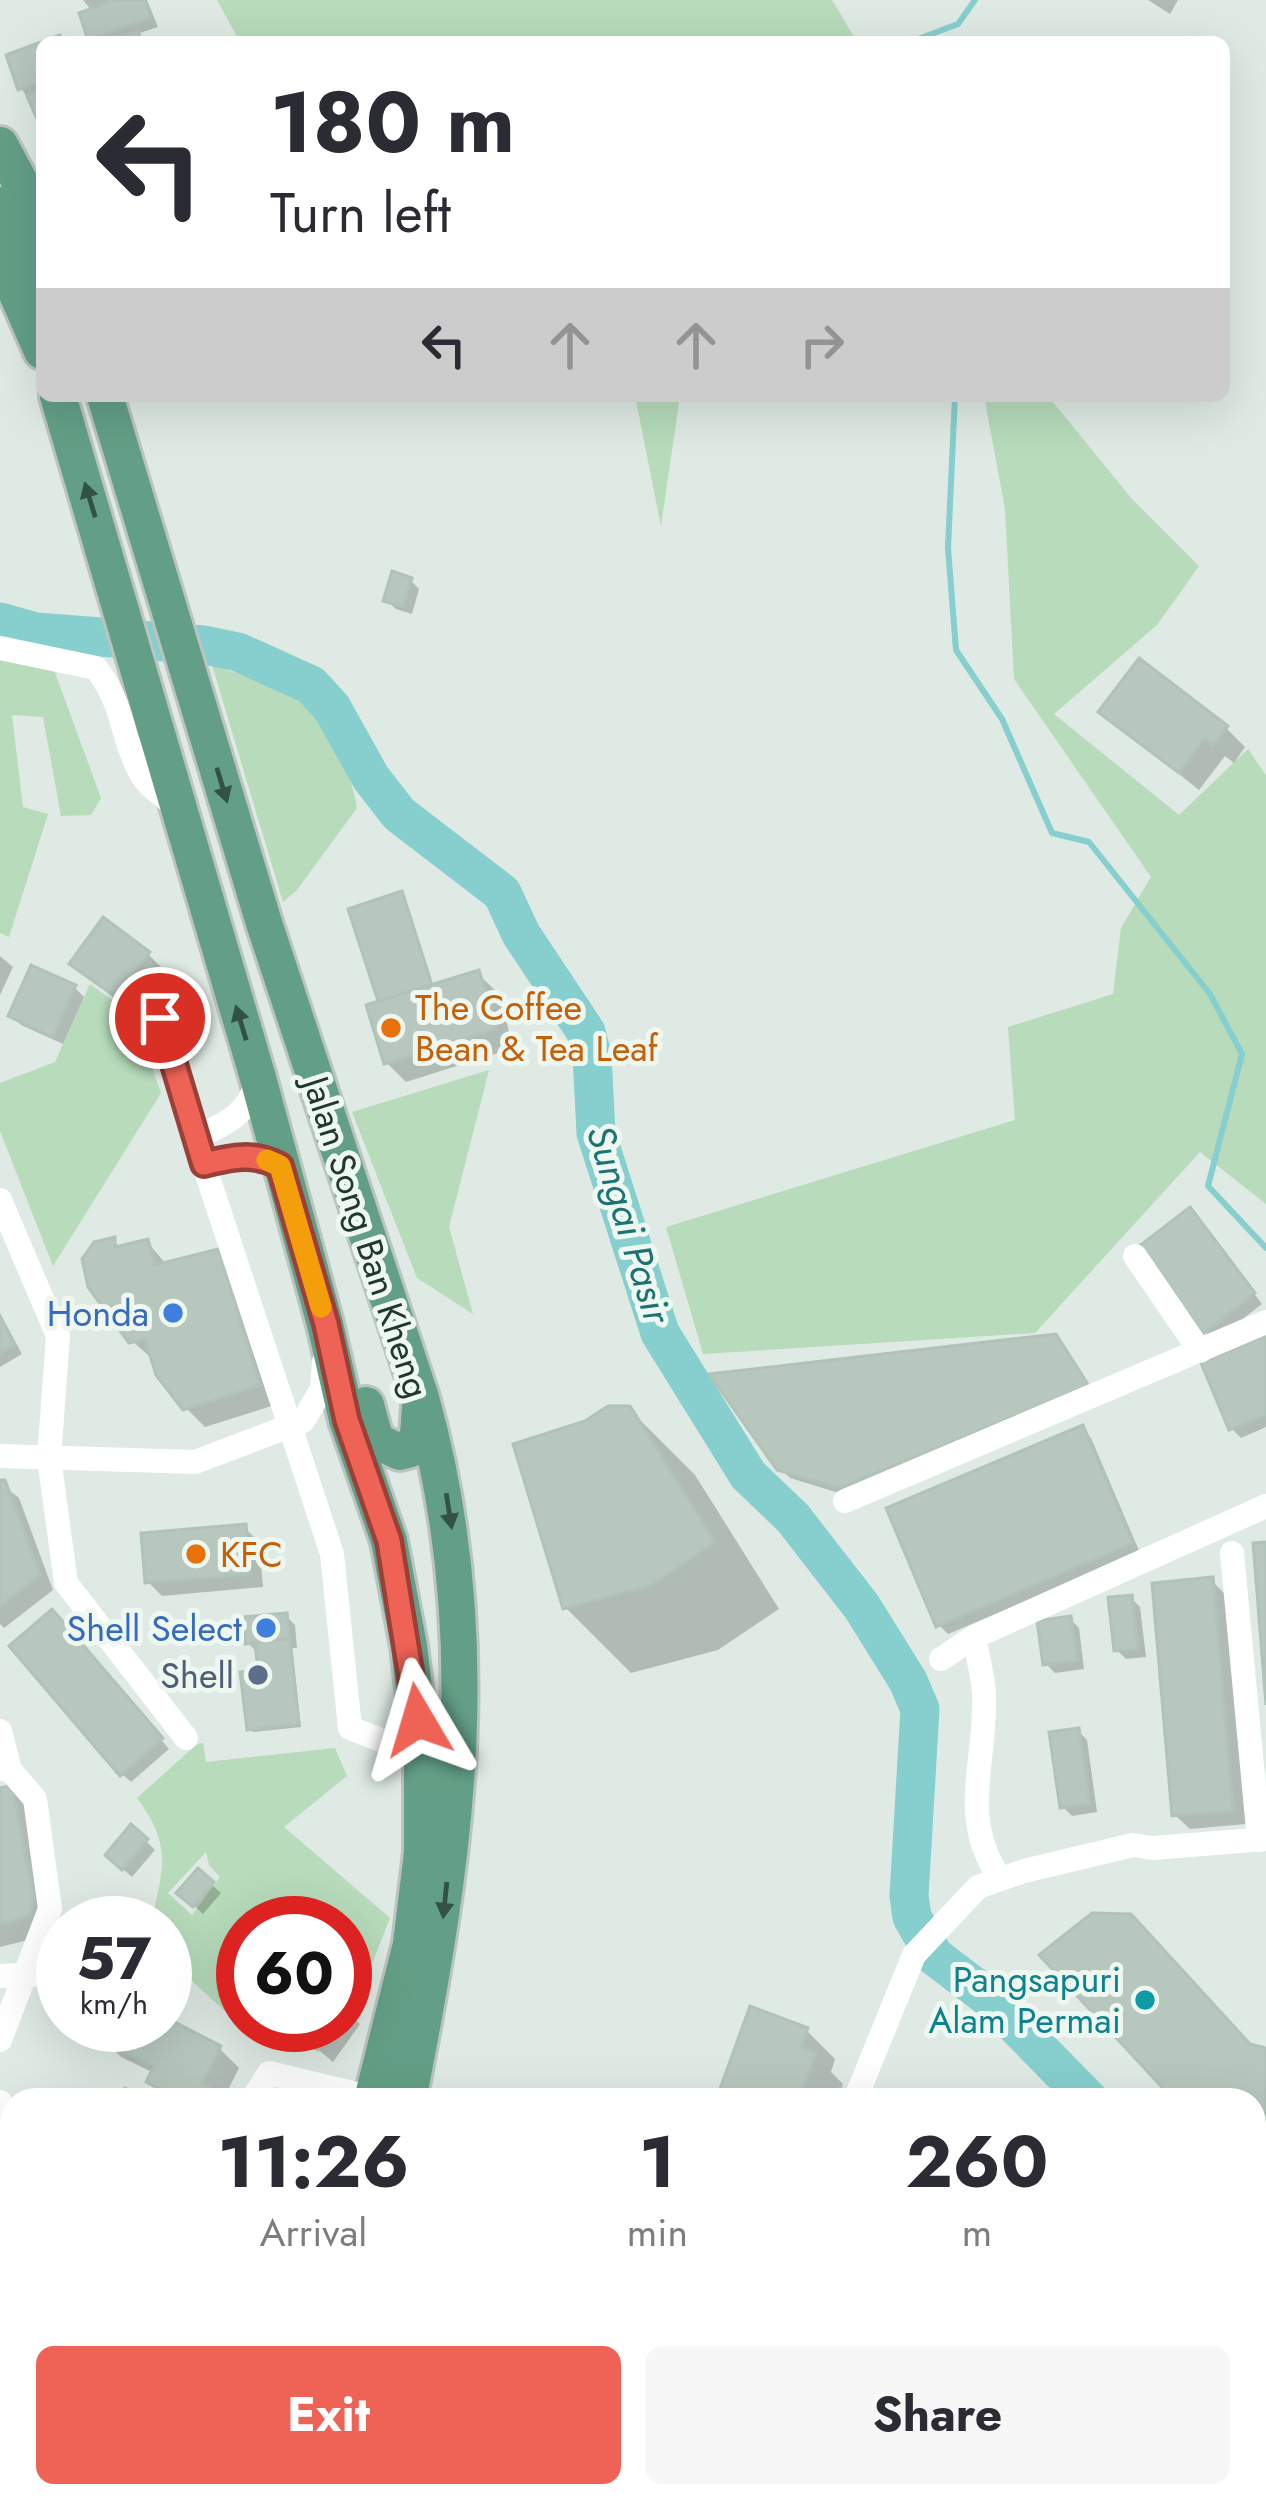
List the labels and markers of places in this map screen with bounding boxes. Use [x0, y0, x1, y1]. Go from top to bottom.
pin [109, 967, 211, 1069]
place label: The Coffee Bean & Tea Leaf [415, 981, 660, 1074]
marker: The Coffee Bean & Tea Leaf [378, 1015, 404, 1041]
place label: Honda [47, 1287, 149, 1339]
marker: Honda [160, 1300, 186, 1326]
place label: KFC [220, 1528, 283, 1580]
marker: KFC [183, 1541, 209, 1567]
place label: Shell Select [67, 1602, 242, 1654]
marker: Shell Select [253, 1615, 279, 1641]
place label: Shell [160, 1649, 234, 1701]
marker: Shell [245, 1662, 271, 1688]
place label: Pangsapuri Alam Permai [928, 1953, 1121, 2046]
marker: Pangsapuri Alam Permai [1132, 1987, 1158, 2013]

